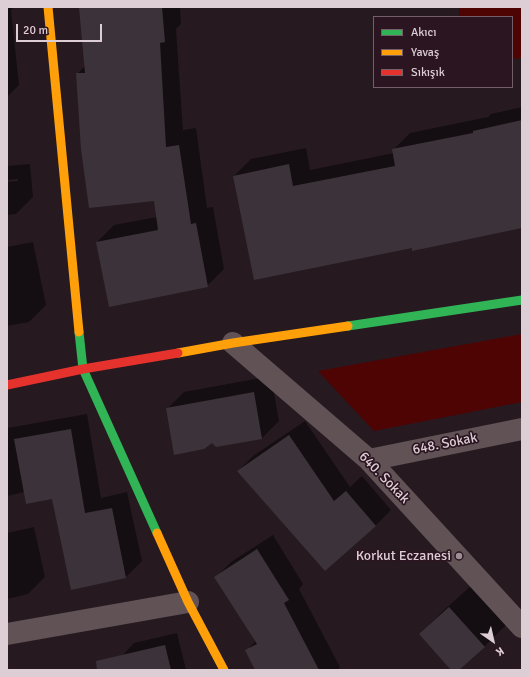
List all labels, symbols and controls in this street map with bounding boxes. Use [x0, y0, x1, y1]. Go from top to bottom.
scale bar [18, 16, 104, 42]
legend [373, 16, 513, 88]
text: 20 m [23, 23, 48, 38]
text: Akıcı [411, 25, 437, 40]
text: Yavaş [411, 45, 439, 60]
text: Sıkışık [411, 65, 445, 80]
street label: 648. Sokak [411, 429, 479, 459]
street label: 640. Sokak [355, 449, 413, 507]
place label: Korkut Eczanesi [356, 548, 451, 564]
marker: Korkut Eczanesi [454, 551, 464, 561]
north arrow [473, 621, 513, 661]
text: K [494, 644, 506, 659]

